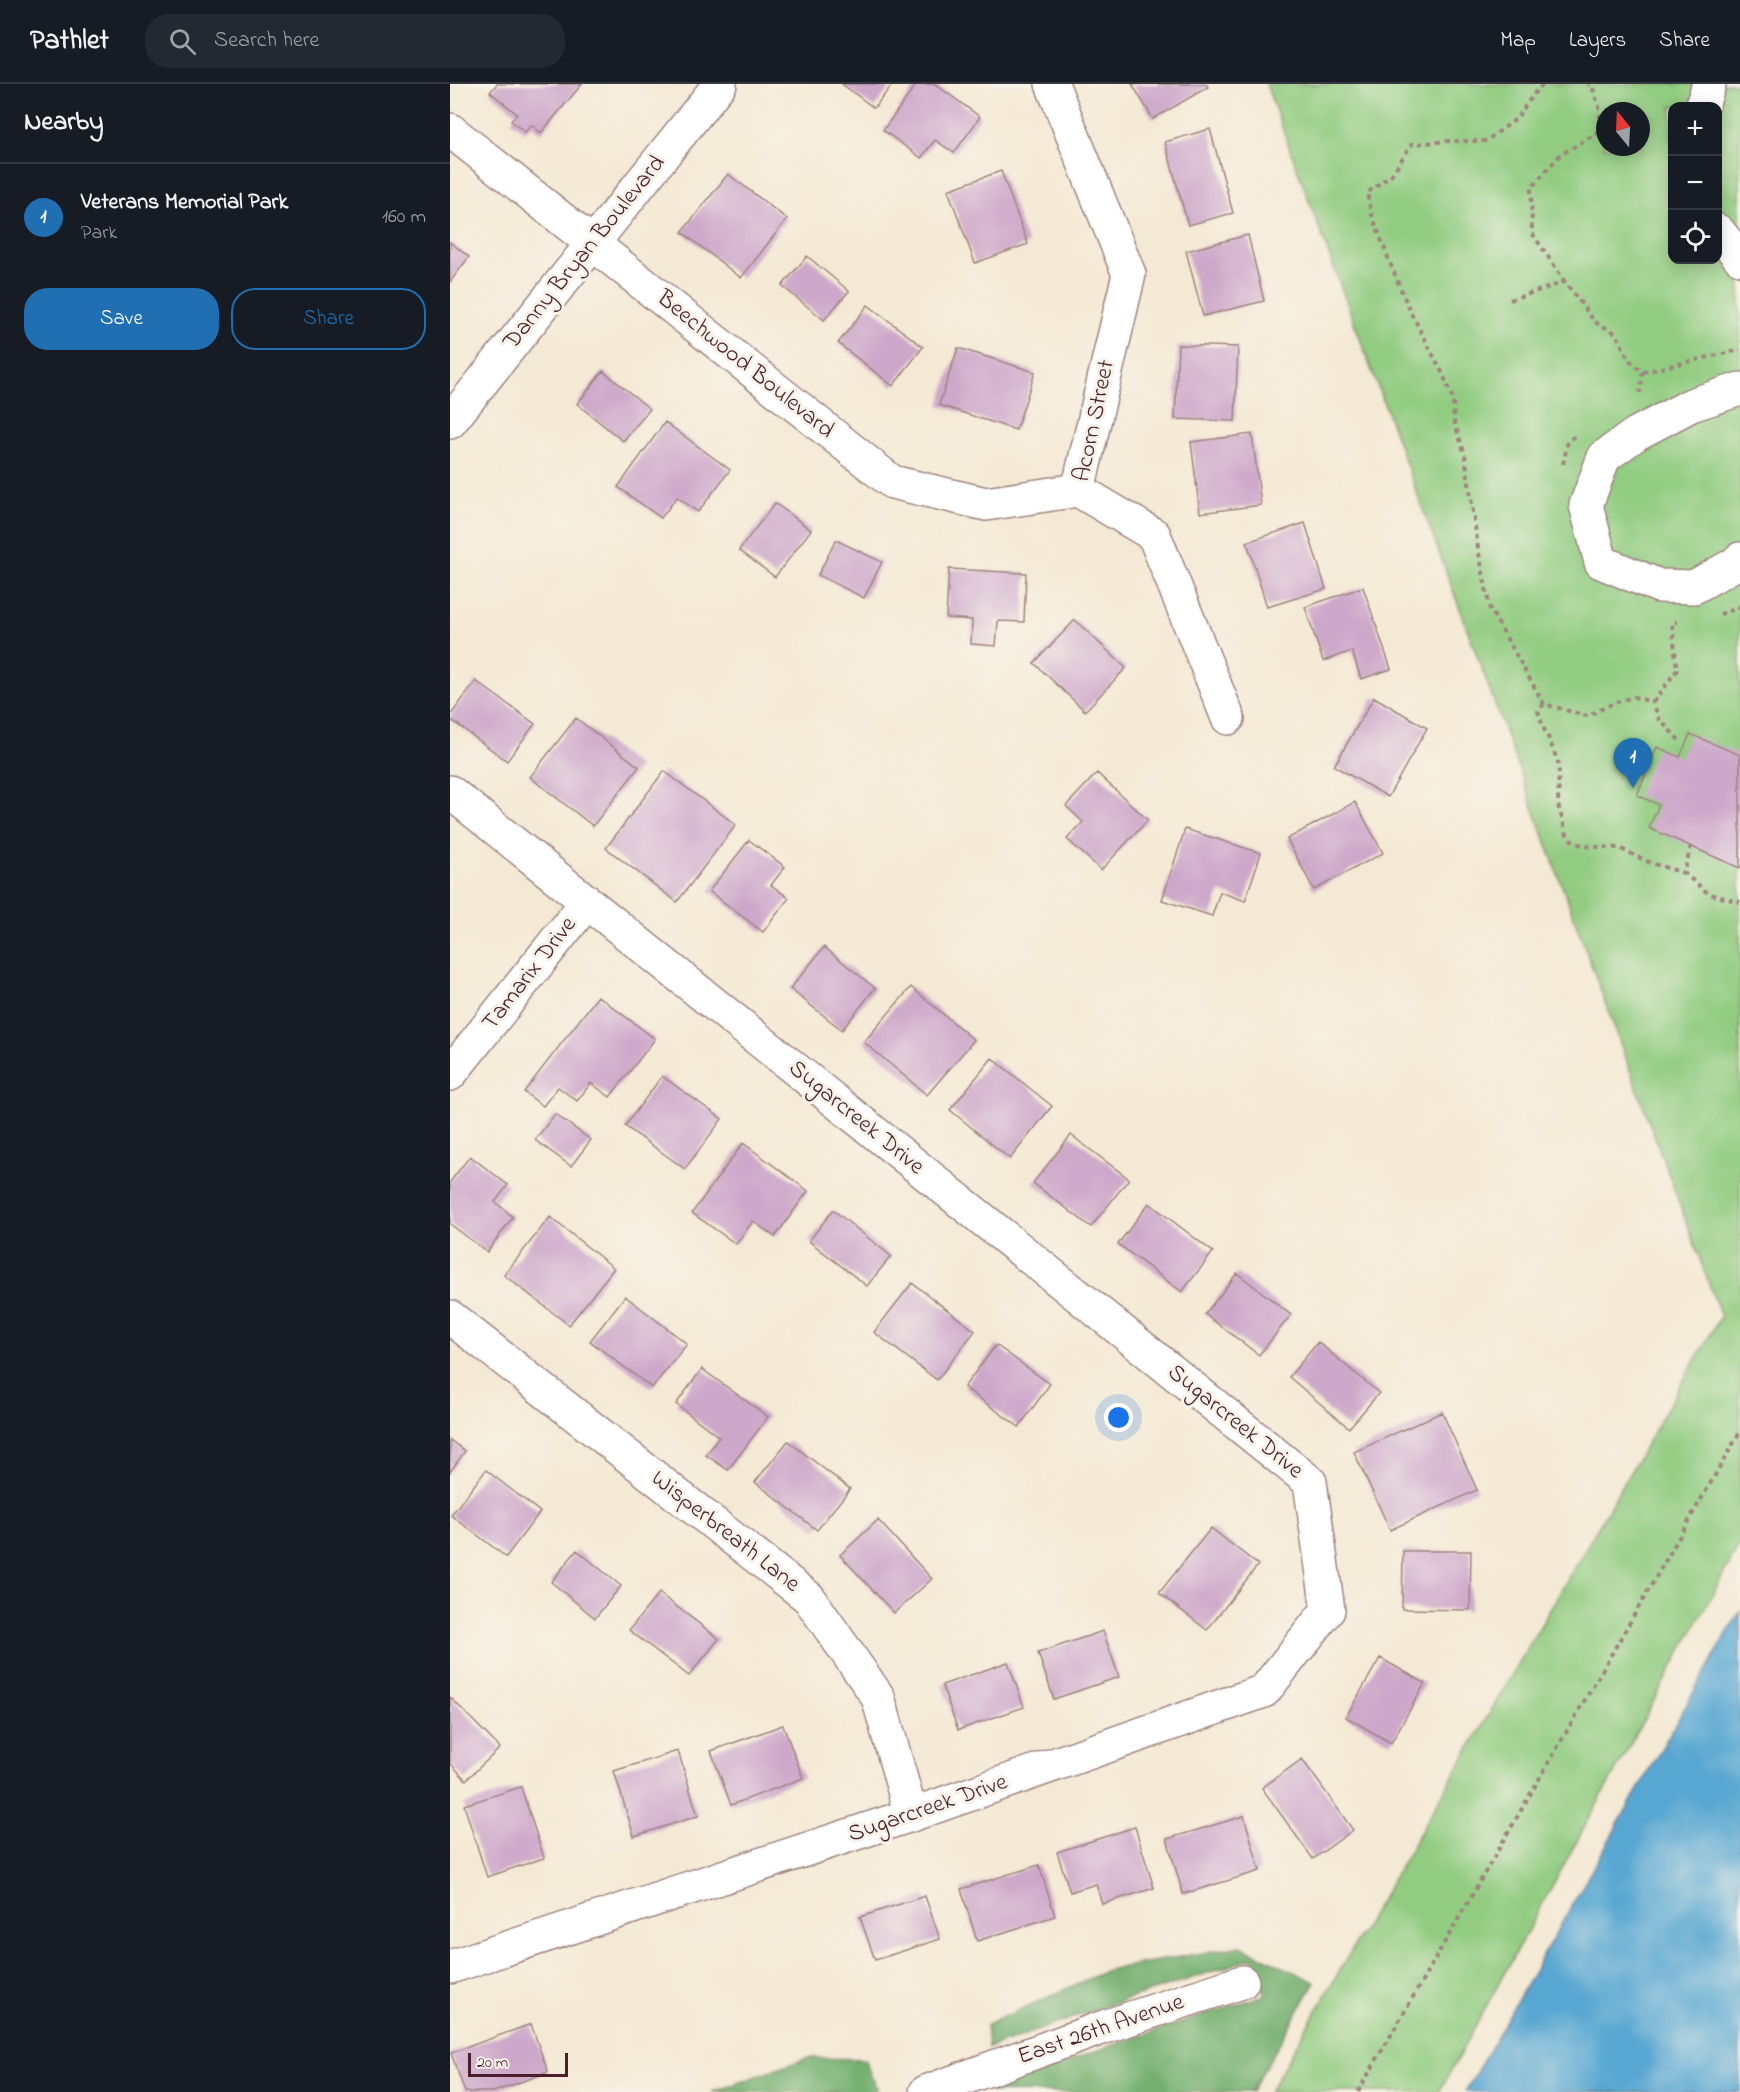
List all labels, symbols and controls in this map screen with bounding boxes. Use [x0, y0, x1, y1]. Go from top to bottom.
search box [145, 14, 565, 68]
text: Pathlet [30, 21, 109, 62]
icon: search [166, 25, 199, 58]
text: Search here [214, 25, 319, 57]
text: Map [1500, 26, 1536, 56]
text: Layers [1569, 26, 1626, 56]
text: Share [1659, 26, 1710, 56]
north arrow [1596, 102, 1650, 156]
map controls [1668, 102, 1722, 264]
button: + [1668, 102, 1722, 156]
text: Nearby [24, 104, 103, 142]
street label: Danny Bryan Boulevard [495, 148, 676, 359]
button: − [1668, 156, 1722, 210]
text: Veterans Memorial Park [81, 187, 288, 219]
text: 1 [40, 203, 47, 232]
text: 160 m [382, 203, 426, 232]
button: locate [1668, 210, 1722, 264]
text: Park [81, 219, 117, 248]
street label: Beechwood Boulevard [648, 282, 842, 448]
button: Save [24, 288, 219, 350]
button: Share [231, 288, 426, 350]
street label: Acorn Street [1065, 357, 1125, 485]
pin: 1 [1614, 738, 1652, 788]
street label: Tamarix Drive [474, 909, 586, 1039]
street label: Sugarcreek Drive [780, 1052, 932, 1184]
street label: Sugarcreek Drive [1159, 1356, 1311, 1488]
your location [1104, 1403, 1133, 1432]
street label: Wisperbreath Lane [643, 1462, 807, 1602]
street label: Sugarcreek Drive [844, 1765, 1013, 1853]
street label: East 26th Avenue [1013, 1985, 1189, 2075]
scale bar [468, 2050, 568, 2078]
text: 20 m [477, 2051, 508, 2075]

